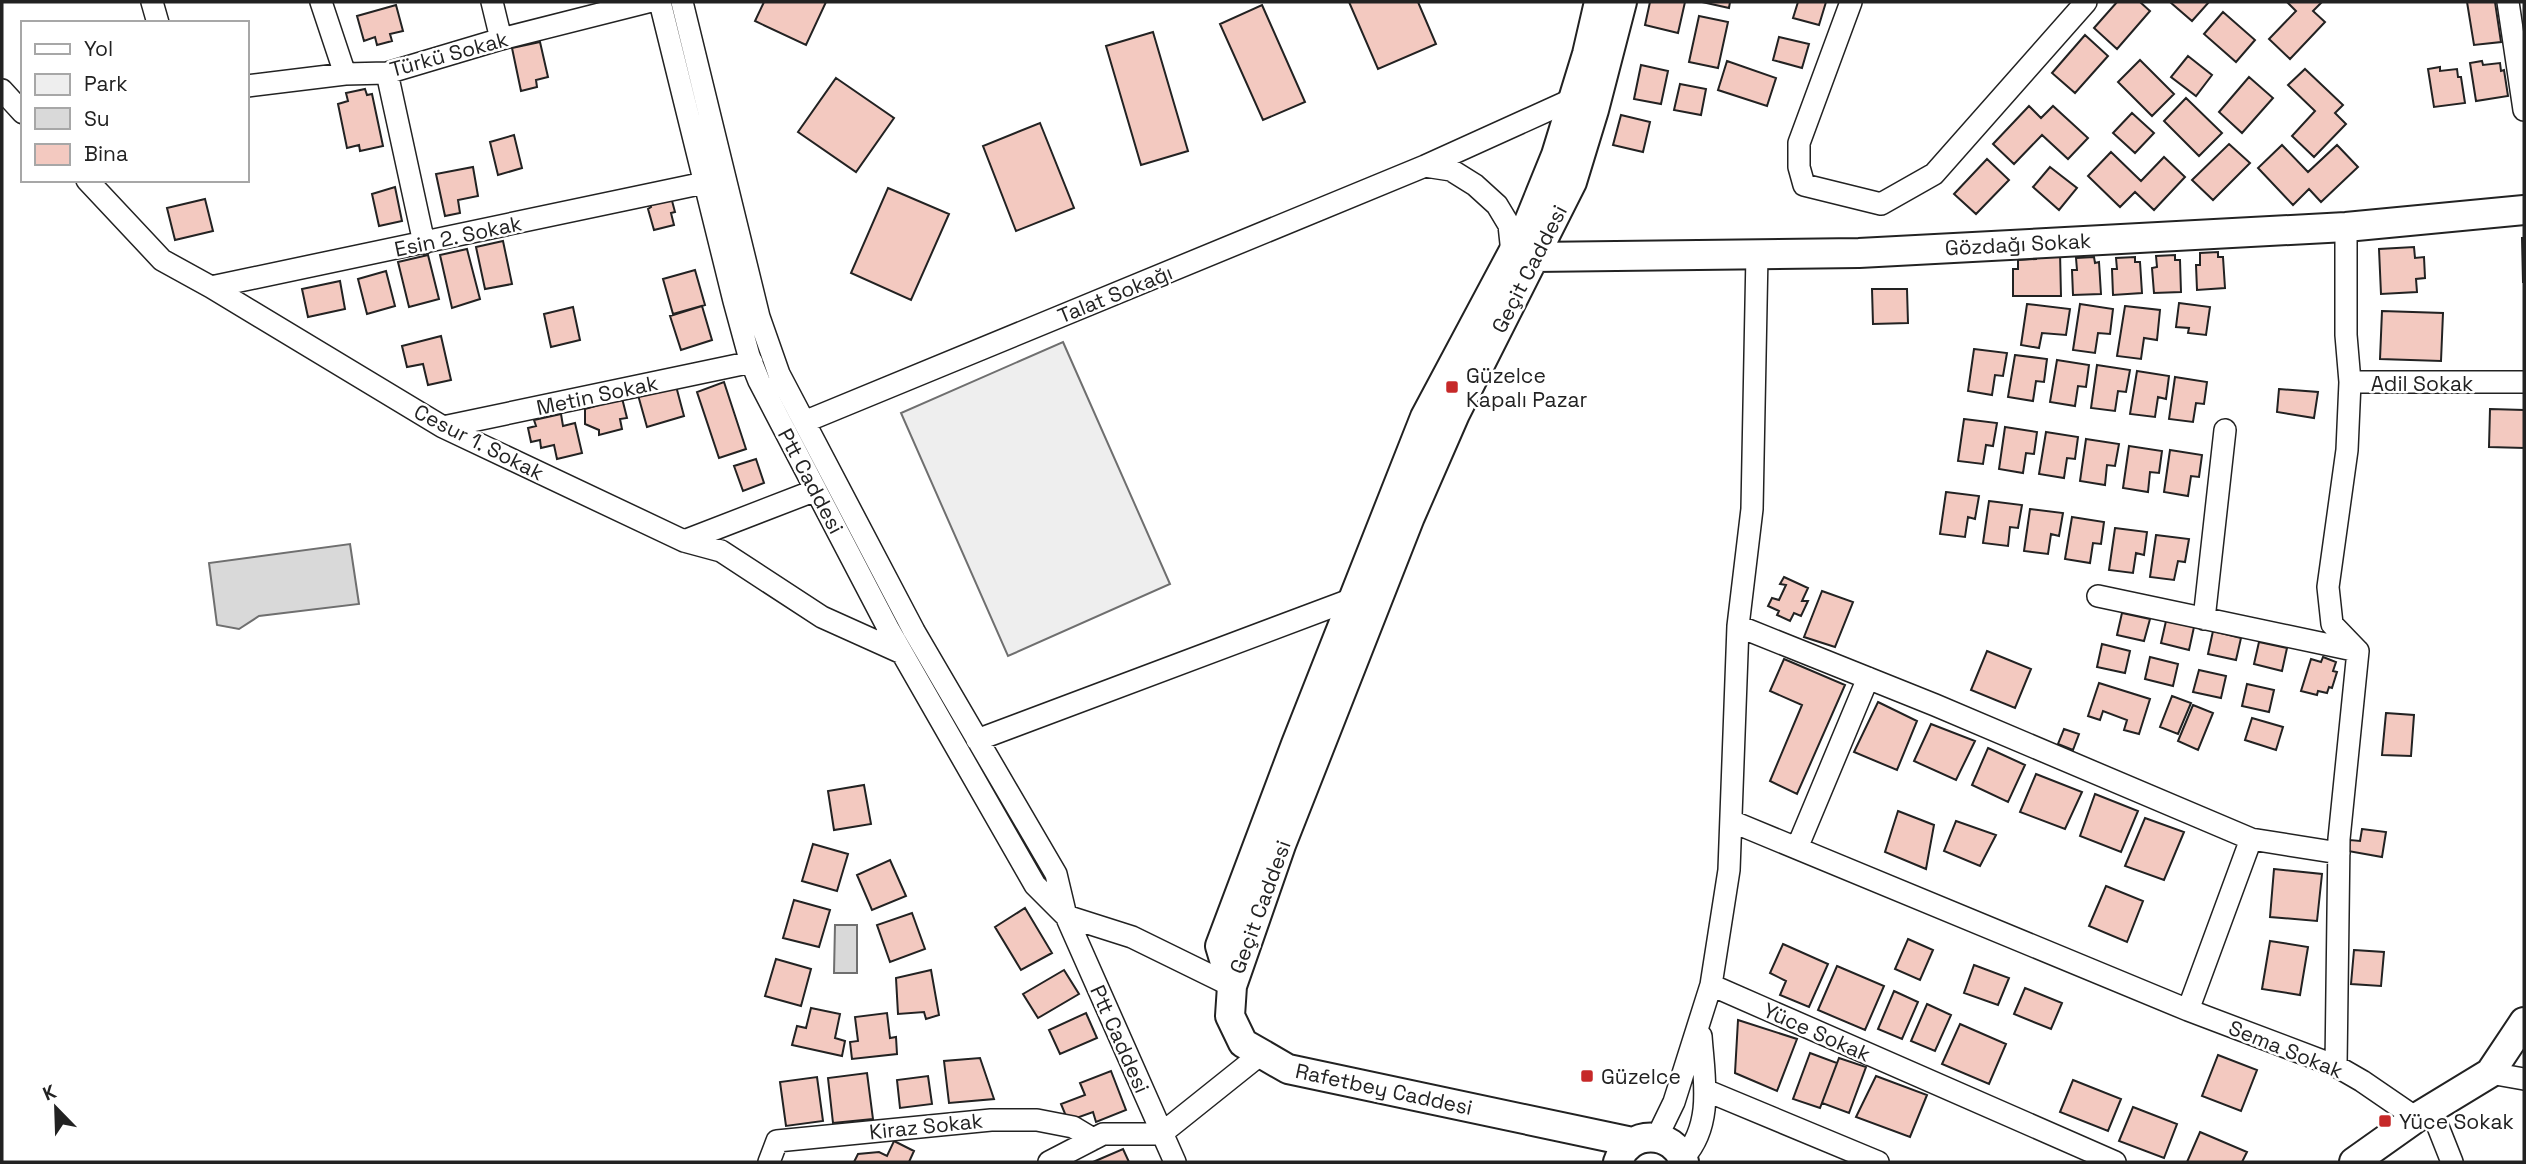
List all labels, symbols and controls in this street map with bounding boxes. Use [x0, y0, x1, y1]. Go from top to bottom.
legend [21, 21, 248, 182]
street label: Türkü Sokak [387, 25, 511, 83]
text: Yol [84, 35, 113, 62]
text: Park [84, 70, 128, 97]
text: Su [84, 105, 110, 132]
text: Bina [84, 140, 128, 167]
street label: Geçit Caddesi [1485, 200, 1573, 338]
street label: Esin 2. Sokak [392, 209, 524, 263]
street label: Gözdağı Sokak [1944, 227, 2092, 261]
street label: Talat Sokağı [1054, 259, 1176, 329]
place label: Güzelce Kapalı Pazar [1466, 362, 1588, 413]
street label: Metin Sokak [534, 369, 660, 421]
street label: Adil Sokak [2371, 370, 2473, 397]
marker: Güzelce Kapalı Pazar [1444, 379, 1460, 395]
street label: Cesur 1. Sokak [410, 398, 548, 486]
street label: Ptt Caddesi [772, 424, 850, 538]
street label: Geçit Caddesi [1223, 837, 1297, 977]
street label: Ptt Caddesi [1084, 981, 1156, 1097]
street label: Yüce Sokak [1759, 996, 1875, 1068]
street label: Sema Sokak [2225, 1014, 2347, 1084]
street label: Rafetbey Caddesi [1293, 1057, 1475, 1121]
place label: Güzelce [1601, 1063, 1681, 1090]
marker: Güzelce [1579, 1068, 1595, 1084]
north arrow [21, 1073, 91, 1143]
text: K [39, 1079, 60, 1107]
street label: Kiraz Sokak [868, 1107, 984, 1145]
place label: Yüce Sokak [2399, 1108, 2514, 1135]
marker: Yüce Sokak [2377, 1113, 2393, 1129]

